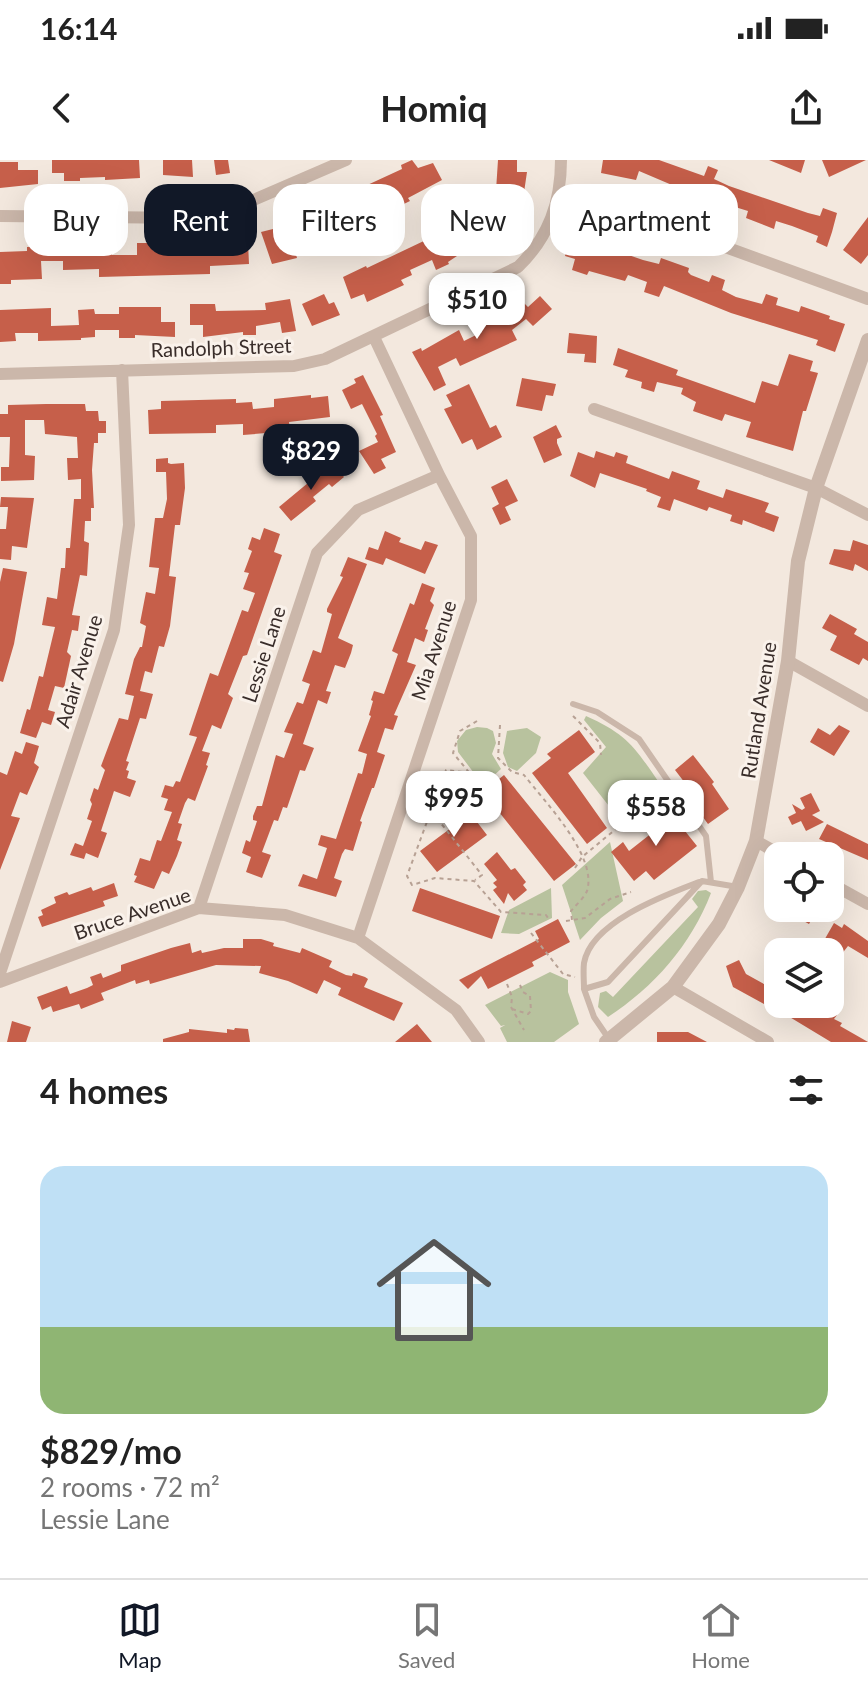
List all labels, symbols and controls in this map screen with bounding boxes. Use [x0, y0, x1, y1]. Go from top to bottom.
text: 16:14 [40, 10, 117, 46]
icon: back [40, 86, 84, 130]
text: Homiq [380, 86, 488, 130]
icon: share [784, 86, 828, 130]
chip: Buy [24, 184, 128, 256]
chip: Rent [144, 184, 257, 256]
chip: Filters [273, 184, 405, 256]
chip: New [421, 184, 534, 256]
chip: Apartment [550, 184, 738, 256]
pin: $510 [430, 273, 524, 341]
text: $510 [447, 283, 507, 315]
street label: Randolph Street [150, 333, 292, 361]
pin: $829 [264, 424, 358, 492]
text: $829 [281, 434, 341, 466]
street label: Mia Avenue [406, 597, 460, 703]
street label: Lessie Lane [236, 603, 290, 705]
street label: Adair Avenue [49, 612, 107, 730]
street label: Rutland Avenue [735, 640, 781, 780]
pin: $995 [407, 771, 501, 839]
pin: $558 [609, 780, 703, 848]
text: $995 [424, 781, 484, 813]
text: $558 [626, 790, 686, 822]
map controls [764, 842, 844, 1018]
button: locate [764, 842, 844, 922]
street label: Bruce Avenue [71, 882, 193, 944]
button: layers [764, 938, 844, 1018]
icon: filters [784, 1068, 828, 1112]
text: 4 homes [40, 1070, 168, 1111]
icon: home [362, 1218, 506, 1362]
text: $829/mo [40, 1430, 182, 1471]
text: 2 rooms · 72 m² [40, 1471, 220, 1503]
text: Lessie Lane [40, 1503, 170, 1535]
tab: Map [118, 1598, 162, 1673]
tab: Saved [398, 1598, 455, 1673]
tab: Home [691, 1598, 750, 1673]

